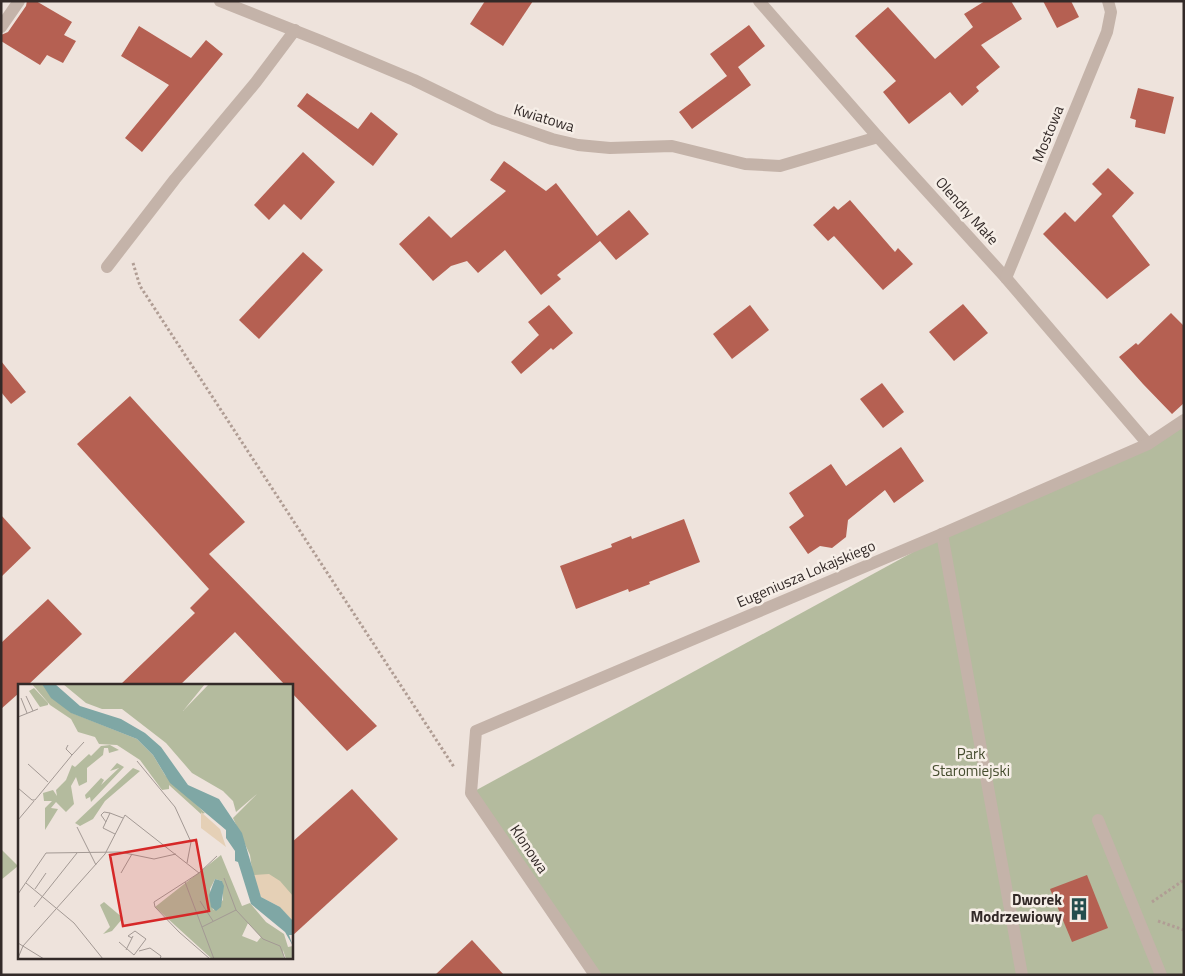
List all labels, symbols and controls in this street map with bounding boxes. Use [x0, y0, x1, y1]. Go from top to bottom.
street label: Kwiatowa [511, 97, 578, 138]
street label: Mostowa [1026, 102, 1070, 166]
street label: Olendry Małe [930, 171, 1004, 250]
street label: Eugeniusza Lokajskiego [733, 534, 879, 613]
inset map [18, 684, 292, 958]
park label: Park Staromiejski [932, 742, 1010, 782]
street label: Klonowa [505, 820, 555, 878]
place label: Dworek Modrzewiowy [970, 888, 1062, 928]
building icon: Dworek Modrzewiowy [1066, 896, 1092, 922]

